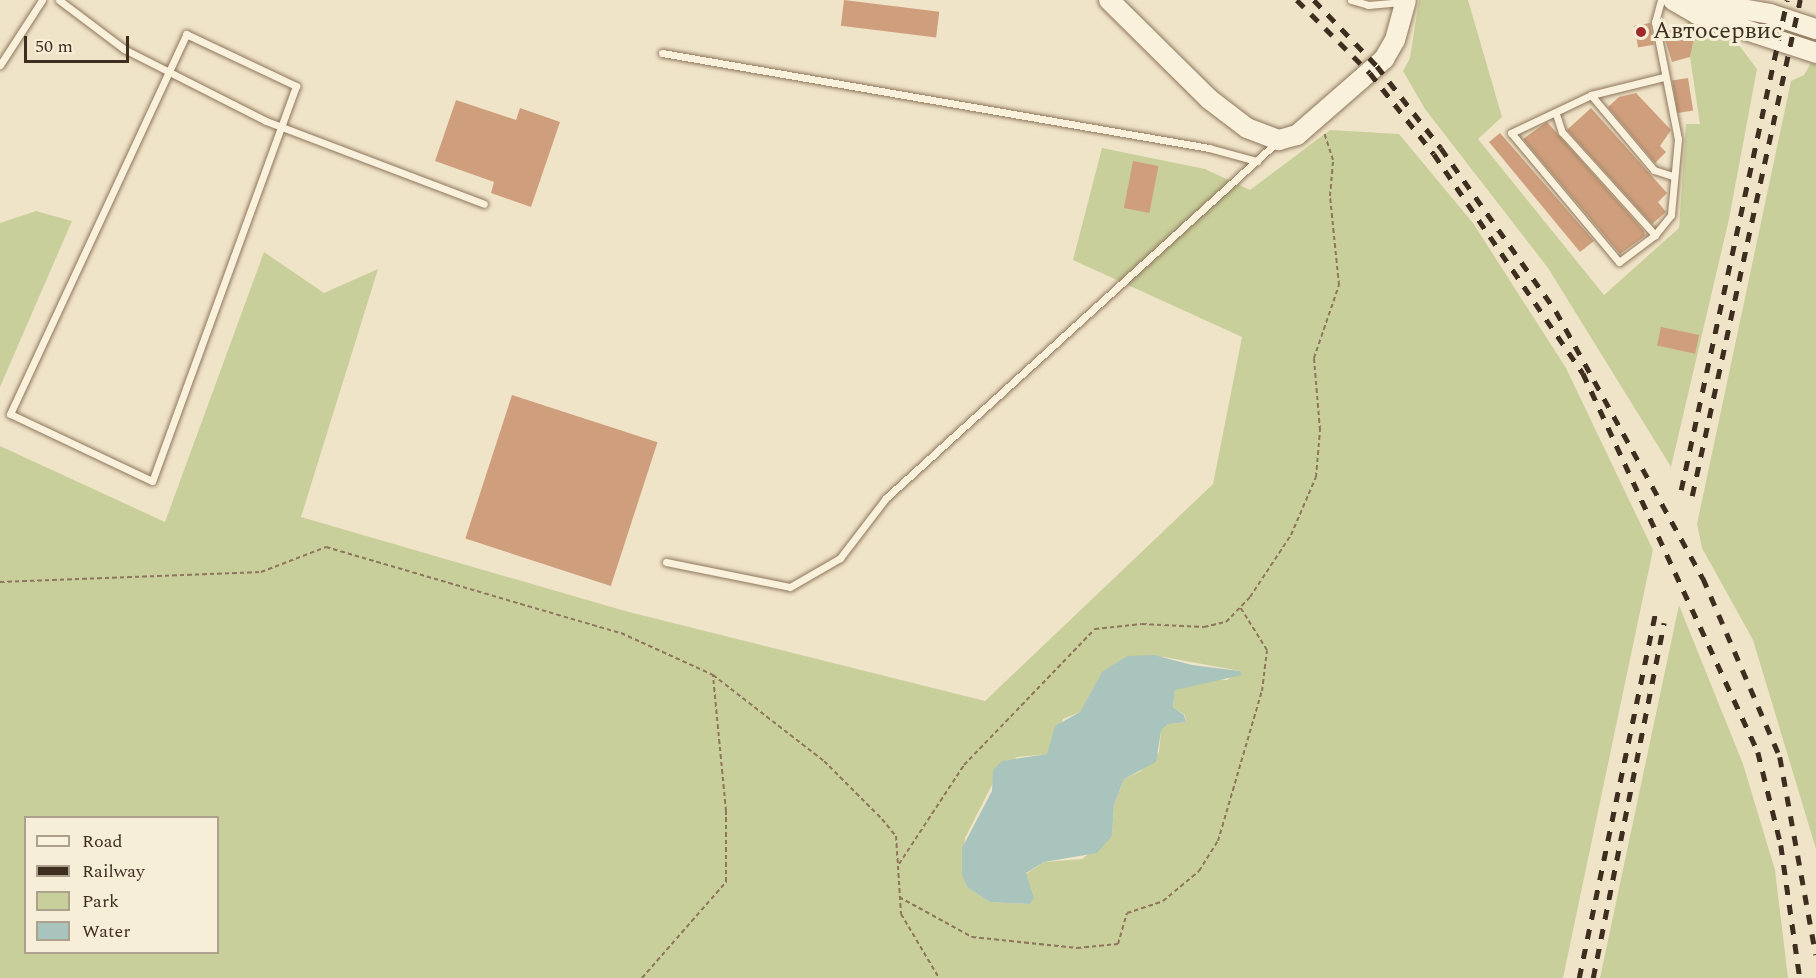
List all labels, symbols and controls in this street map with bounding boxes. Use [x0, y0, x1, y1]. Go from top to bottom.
place label: Автосервис [1653, 18, 1783, 46]
scale bar [27, 24, 132, 62]
marker: Автосервис [1634, 25, 1648, 39]
text: 50 m [35, 33, 73, 60]
legend [24, 816, 219, 954]
text: Road [82, 828, 123, 855]
text: Railway [82, 858, 145, 885]
text: Park [82, 888, 119, 915]
text: Water [82, 918, 130, 945]

